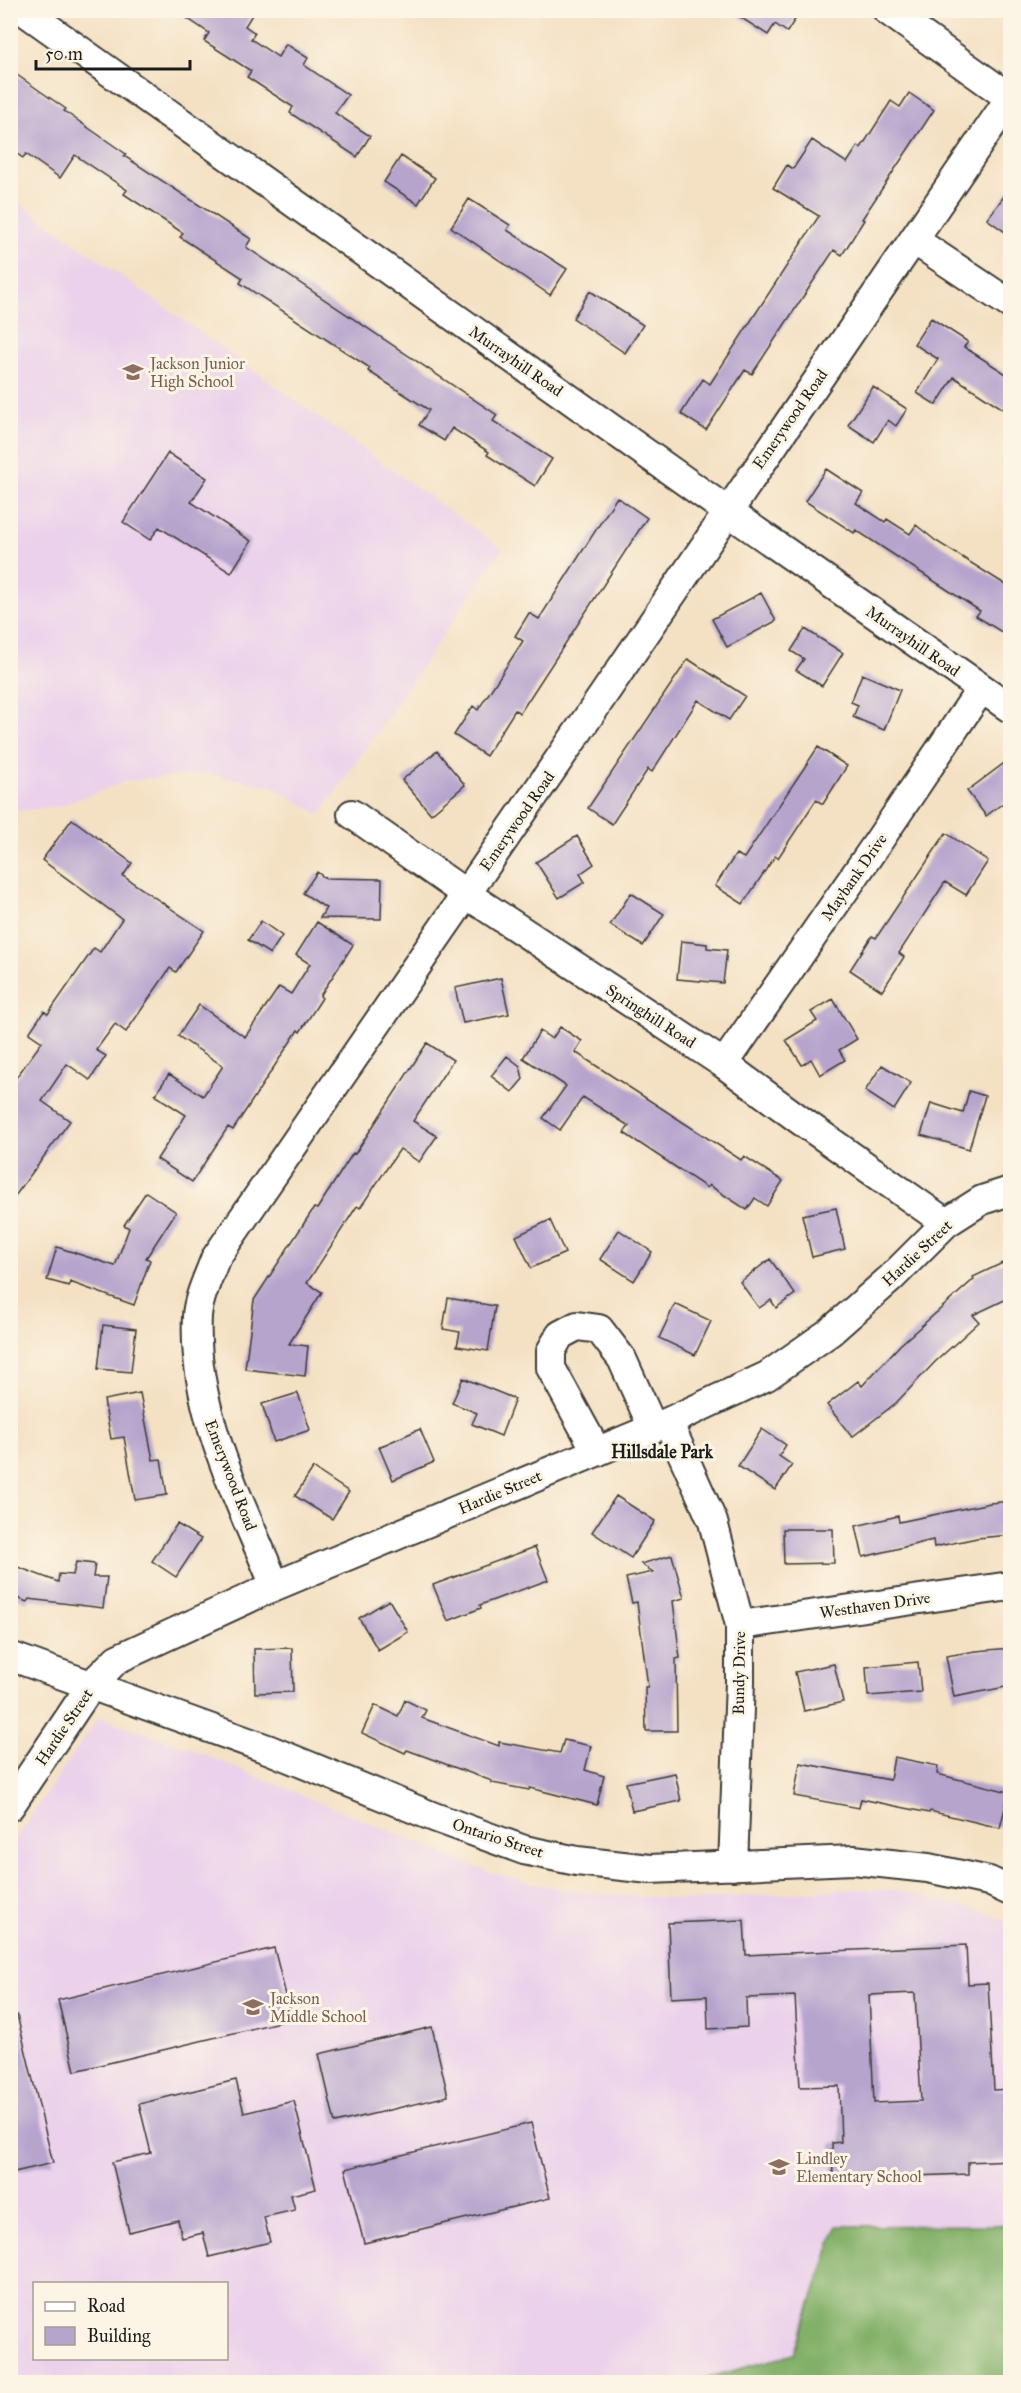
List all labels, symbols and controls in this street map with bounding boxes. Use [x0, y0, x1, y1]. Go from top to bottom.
scale bar [36, 33, 190, 71]
text: 50 m [45, 43, 83, 65]
street label: Murrayhill Road [465, 322, 567, 400]
place label: Jackson Junior High School [148, 354, 245, 392]
school or university icon: Jackson Junior High School [121, 360, 145, 384]
street label: Emerywood Road [749, 365, 831, 473]
street label: Murrayhill Road [862, 602, 964, 680]
street label: Emerywood Road [476, 767, 558, 875]
street label: Maybank Drive [817, 830, 891, 924]
street label: Springhill Road [602, 980, 699, 1053]
street label: Hardie Street [878, 1216, 956, 1290]
street label: Emerywood Road [201, 1417, 261, 1533]
district label: Hillsdale Park [611, 1441, 714, 1463]
street label: Hardie Street [455, 1466, 545, 1518]
street label: Westhaven Drive [818, 1588, 932, 1622]
street label: Bundy Drive [729, 1631, 749, 1715]
street label: Hardie Street [31, 1685, 97, 1769]
street label: Ontario Street [450, 1814, 546, 1862]
place label: Jackson Middle School [268, 1989, 367, 2026]
school or university icon: Jackson Middle School [241, 1995, 265, 2019]
place label: Lindley Elementary School [796, 2149, 922, 2186]
school or university icon: Lindley Elementary School [767, 2155, 791, 2179]
legend [33, 2282, 228, 2360]
text: Road [87, 2295, 125, 2317]
text: Building [87, 2325, 151, 2348]

